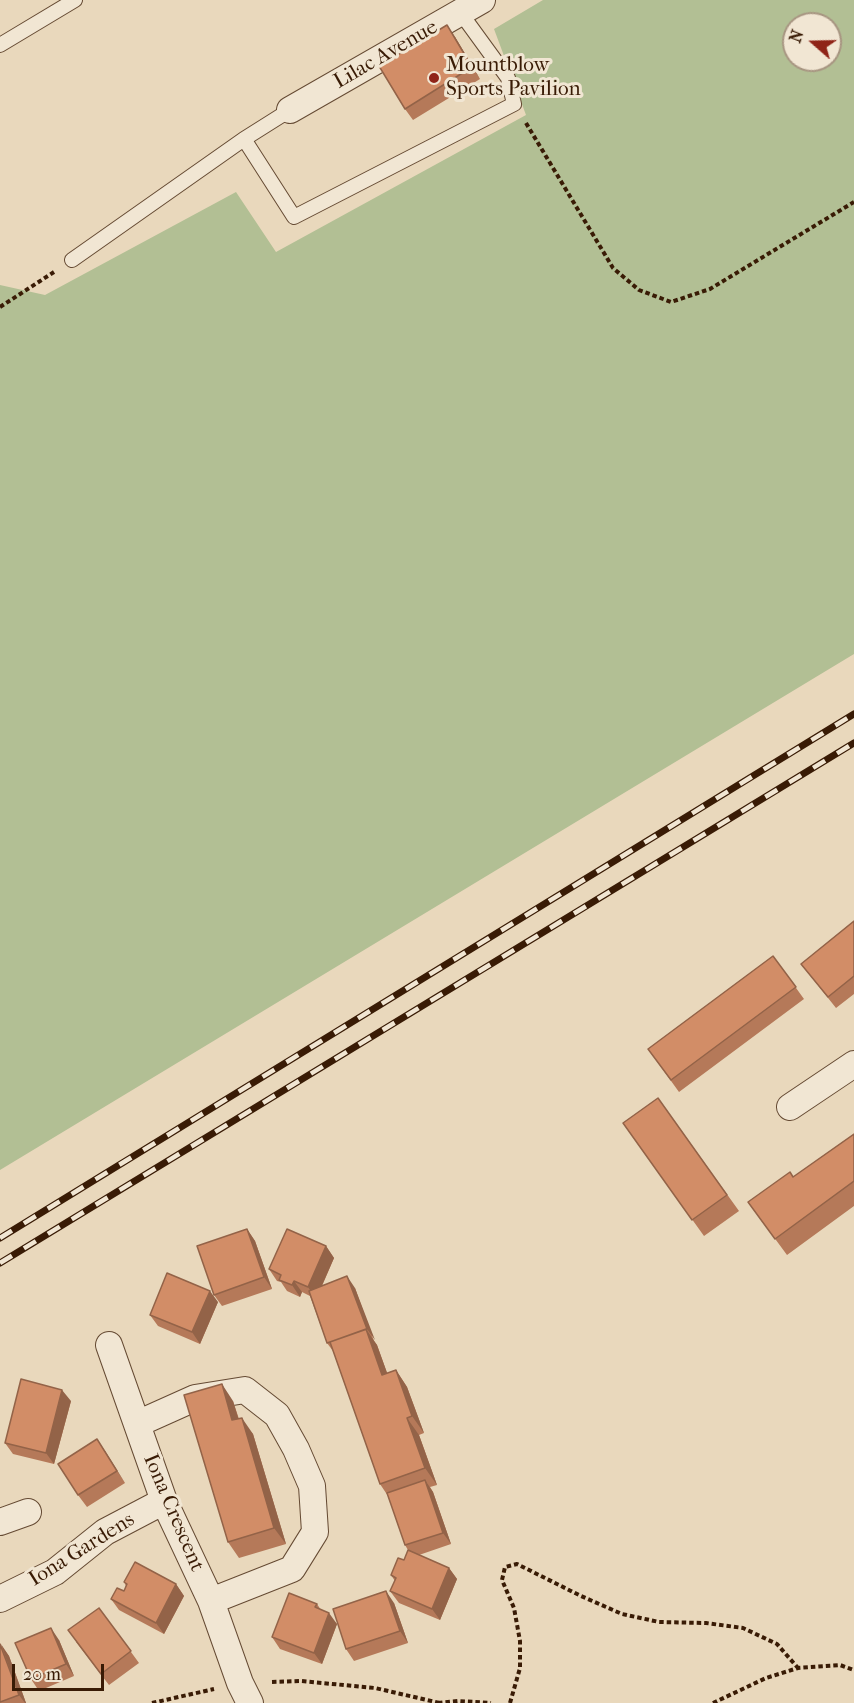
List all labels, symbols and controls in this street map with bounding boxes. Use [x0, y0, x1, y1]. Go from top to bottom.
north arrow [782, 12, 842, 72]
street label: Lilac Avenue [330, 15, 442, 95]
text: N [785, 27, 807, 45]
place label: Mountblow Sports Pavilion [446, 53, 581, 103]
marker: Mountblow Sports Pavilion [427, 71, 441, 85]
street label: Iona Crescent [137, 1451, 209, 1575]
street label: Iona Gardens [25, 1508, 139, 1592]
scale bar [15, 1652, 106, 1690]
text: 20 m [23, 1664, 61, 1685]

